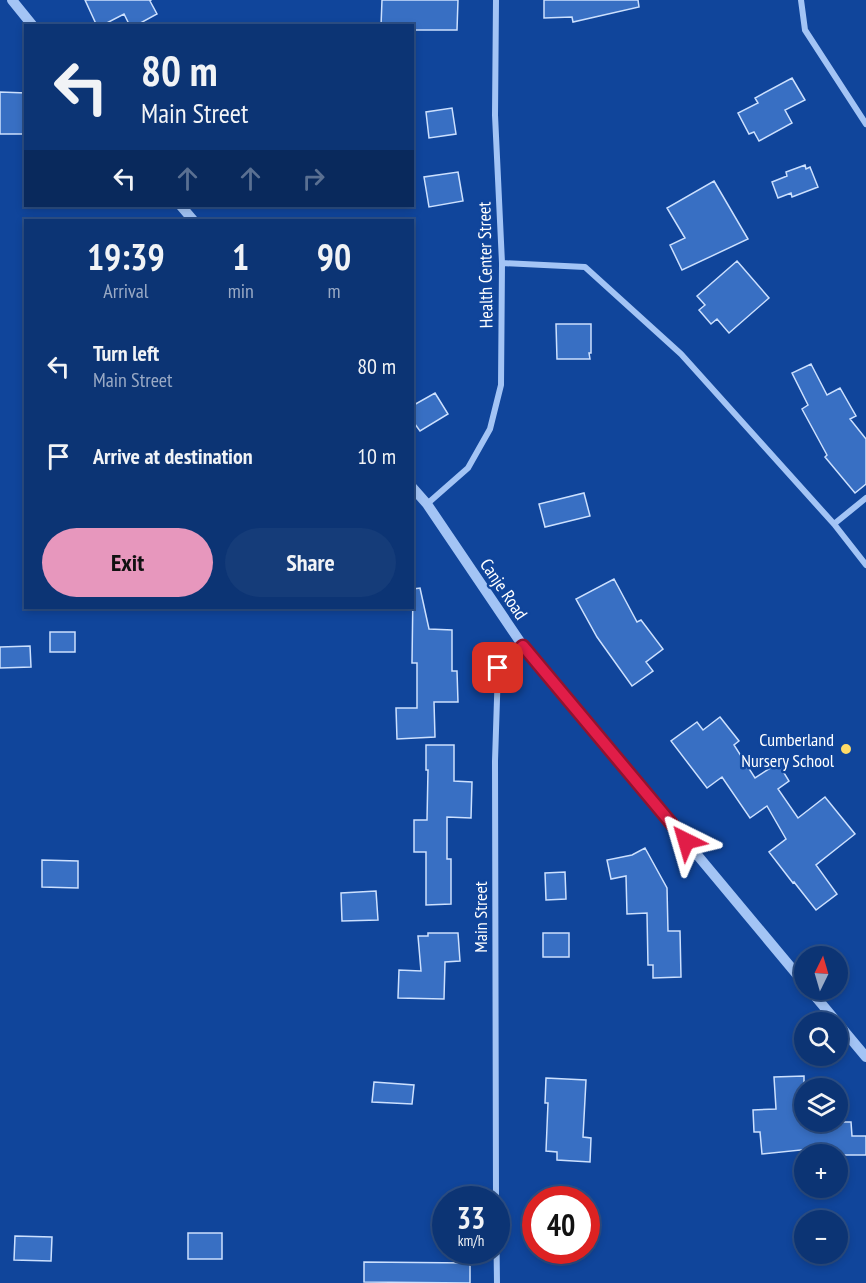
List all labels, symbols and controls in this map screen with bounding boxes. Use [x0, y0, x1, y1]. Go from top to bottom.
text: 80 m [141, 43, 218, 98]
icon: left [42, 48, 120, 126]
text: Main Street [141, 96, 248, 130]
icon: left [108, 162, 141, 195]
icon: ahead [171, 162, 204, 195]
icon: ahead [234, 162, 267, 195]
icon: right [297, 162, 330, 195]
street label: Health Center Street [472, 202, 498, 328]
text: 19:39 [87, 233, 165, 280]
text: 1 [232, 233, 249, 280]
text: 90 [317, 233, 351, 280]
text: Arrival [103, 278, 148, 304]
text: min [228, 278, 254, 304]
text: m [327, 278, 340, 304]
text: Turn left [93, 339, 159, 367]
icon: left [42, 350, 75, 383]
text: 80 m [357, 352, 396, 380]
text: Main Street [93, 367, 173, 393]
icon: arrive [42, 440, 75, 473]
text: Arrive at destination [93, 442, 253, 470]
text: 10 m [357, 442, 396, 470]
button: Exit [42, 528, 213, 597]
button: Share [225, 528, 396, 597]
street label: Canje Road [475, 554, 533, 624]
pin [472, 642, 523, 693]
icon: arrive [481, 651, 514, 684]
place label: Cumberland Nursery School [741, 728, 835, 772]
marker: Cumberland Nursery School [839, 742, 853, 756]
position arrow [654, 809, 718, 873]
street label: Main Street [469, 881, 492, 953]
north arrow [794, 946, 848, 1000]
map controls [794, 946, 848, 1264]
button: search [794, 1012, 848, 1066]
button: layers [794, 1078, 848, 1132]
button: + [794, 1144, 848, 1198]
speed limit sign: 40 [522, 1186, 600, 1264]
text: 33 [457, 1198, 485, 1237]
button: − [794, 1210, 848, 1264]
text: km/h [458, 1231, 484, 1250]

